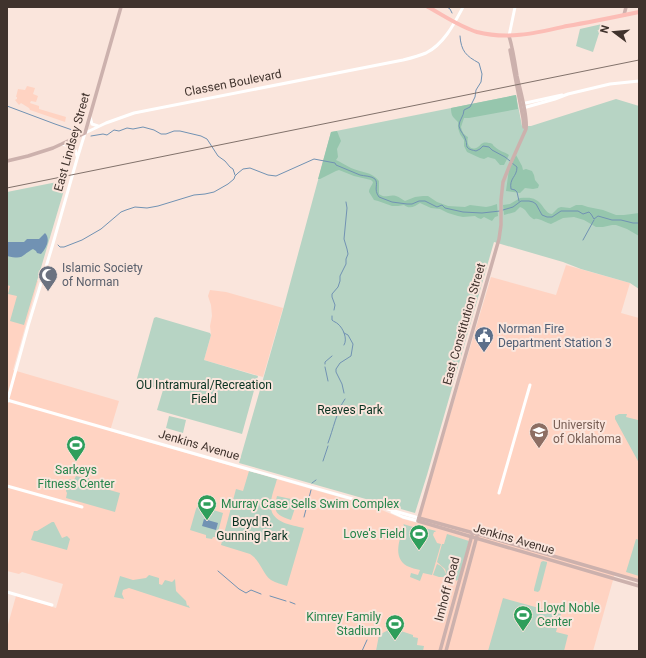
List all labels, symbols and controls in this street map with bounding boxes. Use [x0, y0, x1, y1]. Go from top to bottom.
north arrow [594, 12, 634, 52]
text: N [598, 24, 612, 35]
street label: Classen Boulevard [183, 67, 283, 99]
street label: East Lindsey Street [51, 91, 93, 193]
place label: Islamic Society of Norman [62, 261, 143, 289]
street label: East Constitution Street [440, 261, 488, 387]
mosque icon: Islamic Society of Norman [37, 264, 59, 292]
place label: Norman Fire Department Station 3 [498, 322, 612, 350]
public building icon: Norman Fire Department Station 3 [473, 325, 495, 353]
park label: OU Intramural/Recreation Field [136, 378, 272, 406]
park label: Reaves Park [317, 403, 384, 417]
place label: University of Oklahoma [553, 418, 621, 446]
school or university icon: University of Oklahoma [528, 421, 550, 449]
street label: Jenkins Avenue [157, 427, 241, 463]
sports icon: Sarkeys Fitness Center [65, 434, 87, 462]
place label: Sarkeys Fitness Center [38, 463, 115, 491]
sports icon: Murray Case Sells Swim Complex [196, 493, 218, 521]
place label: Murray Case Sells Swim Complex [221, 497, 399, 511]
park label: Boyd R. Gunning Park [216, 515, 289, 543]
street label: Jenkins Avenue [472, 521, 556, 557]
sports icon: Love's Field [408, 523, 430, 551]
place label: Love's Field [343, 527, 405, 541]
street label: Imhoff Road [432, 555, 462, 623]
place label: Lloyd Noble Center [537, 601, 600, 629]
sports icon: Lloyd Noble Center [512, 604, 534, 632]
place label: Kimrey Family Stadium [306, 610, 381, 638]
sports icon: Kimrey Family Stadium [384, 613, 406, 641]

